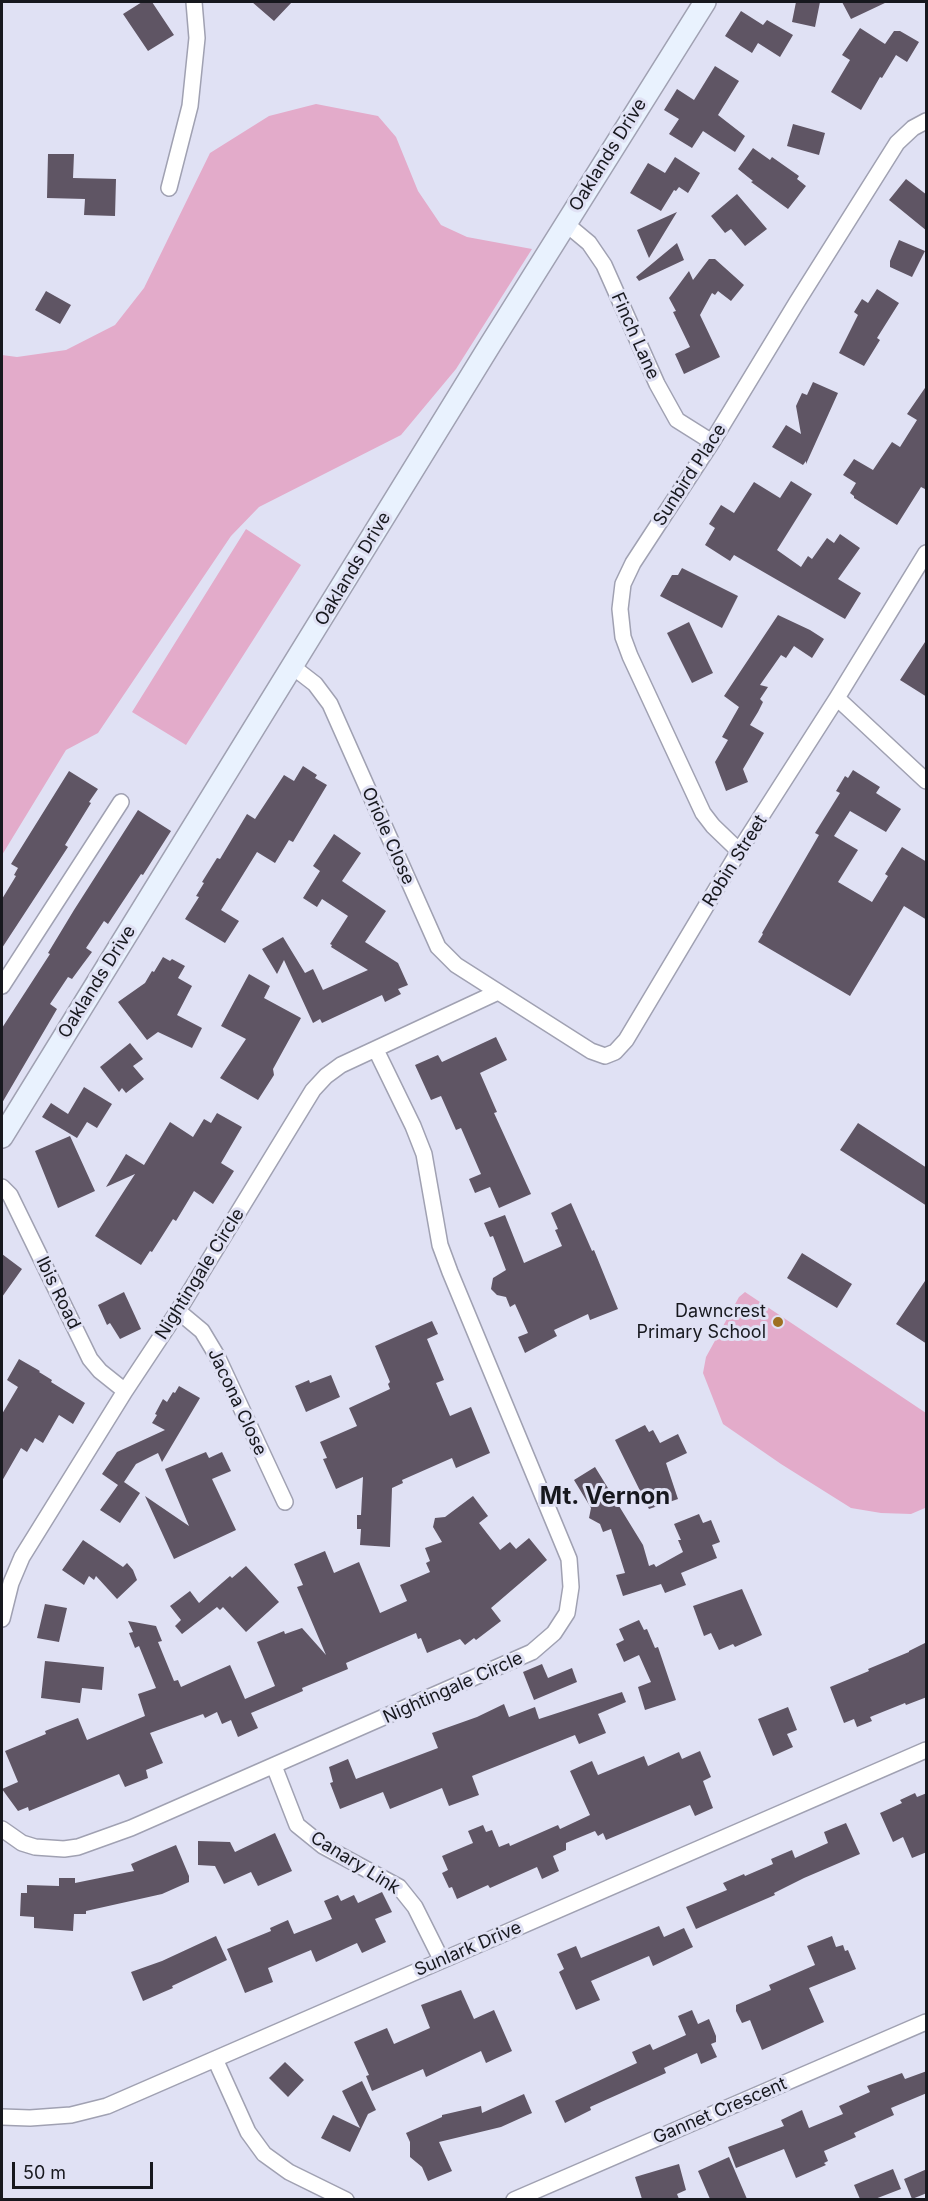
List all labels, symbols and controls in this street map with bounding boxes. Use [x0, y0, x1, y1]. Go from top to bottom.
street label: Oaklands Drive [565, 95, 651, 215]
street label: Finch Lane [606, 289, 664, 383]
street label: Sunbird Place [649, 420, 731, 530]
street label: Oaklands Drive [310, 508, 396, 630]
street label: Oriole Close [357, 784, 419, 888]
street label: Robin Street [698, 811, 772, 911]
street label: Oaklands Drive [54, 922, 140, 1042]
street label: Nightingale Circle [151, 1204, 249, 1344]
street label: Ibis Road [31, 1253, 85, 1333]
place label: Dawncrest Primary School [637, 1301, 766, 1344]
marker: Dawncrest Primary School [771, 1315, 785, 1329]
street label: Jacona Close [203, 1345, 271, 1459]
district label: Mt. Vernon [540, 1483, 670, 1511]
street label: Nightingale Circle [380, 1647, 526, 1729]
street label: Canary Link [306, 1827, 404, 1899]
street label: Sunlark Drive [411, 1917, 525, 1981]
street label: Gannet Crescent [650, 2073, 790, 2149]
scale bar [15, 2150, 156, 2188]
text: 50 m [23, 2162, 66, 2183]

